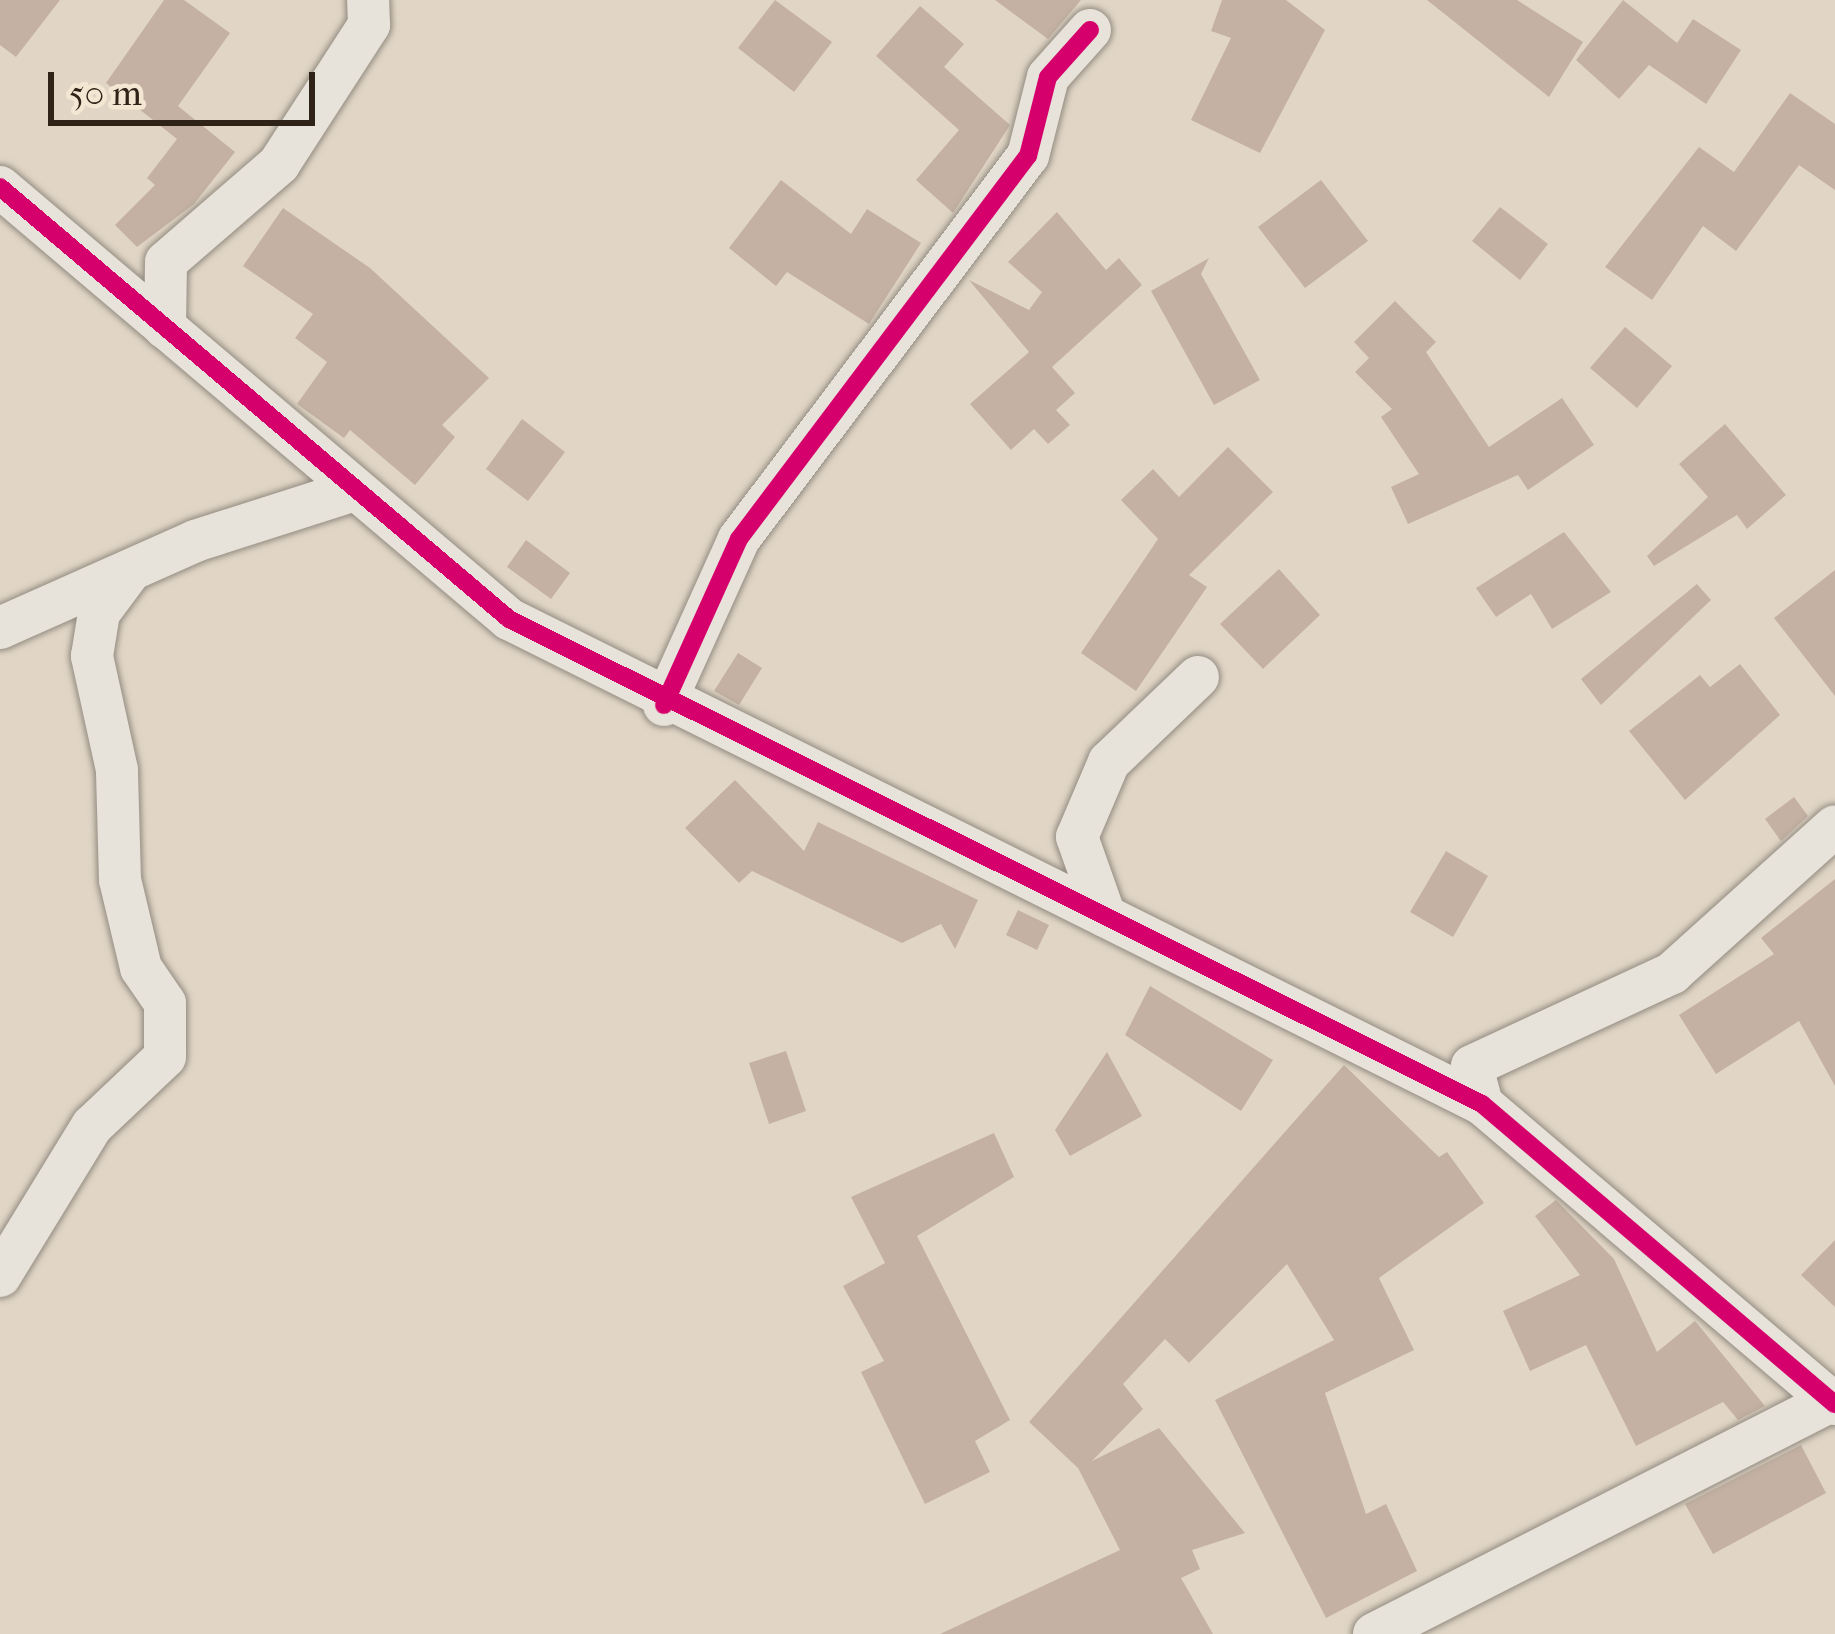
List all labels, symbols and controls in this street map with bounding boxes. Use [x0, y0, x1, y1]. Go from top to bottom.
scale bar [54, 48, 321, 122]
text: 50 m [69, 72, 142, 114]

